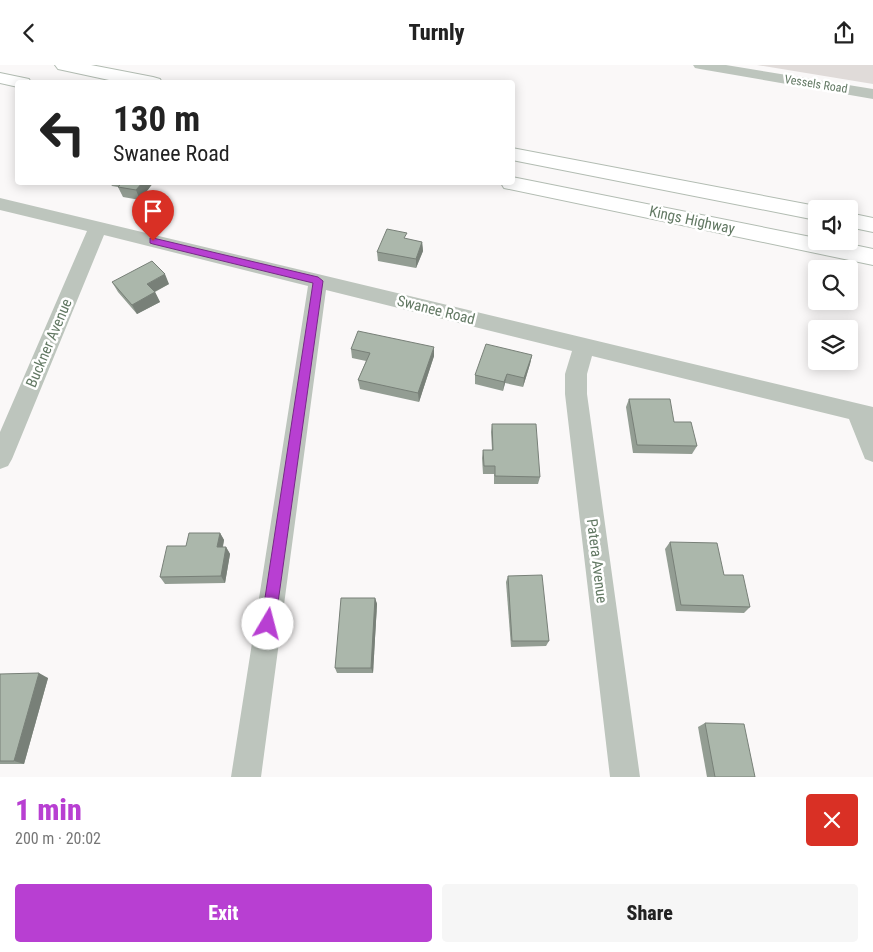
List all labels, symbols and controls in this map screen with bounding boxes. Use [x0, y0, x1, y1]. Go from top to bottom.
icon: back [15, 19, 43, 47]
icon: share [830, 19, 858, 47]
text: Turnly [408, 20, 465, 45]
street label: Vessels Road [783, 72, 849, 96]
text: 130 m [113, 99, 200, 140]
icon: left [30, 100, 95, 165]
text: Swanee Road [113, 141, 230, 166]
pin [132, 190, 174, 241]
icon: arrive [139, 197, 167, 225]
map controls [808, 200, 858, 370]
button: sound [808, 200, 858, 250]
street label: Kings Highway [648, 202, 736, 238]
button: search [808, 260, 858, 310]
street label: Swanee Road [395, 292, 477, 328]
street label: Buckner Avenue [22, 296, 76, 390]
button: layers [808, 320, 858, 370]
street label: Patera Avenue [583, 518, 611, 604]
position arrow [241, 597, 293, 649]
text: 1 min [15, 792, 82, 827]
button: close [806, 794, 858, 846]
text: 200 m · 20:02 [15, 829, 101, 848]
button: Exit [15, 884, 432, 942]
button: Share [442, 884, 858, 942]

